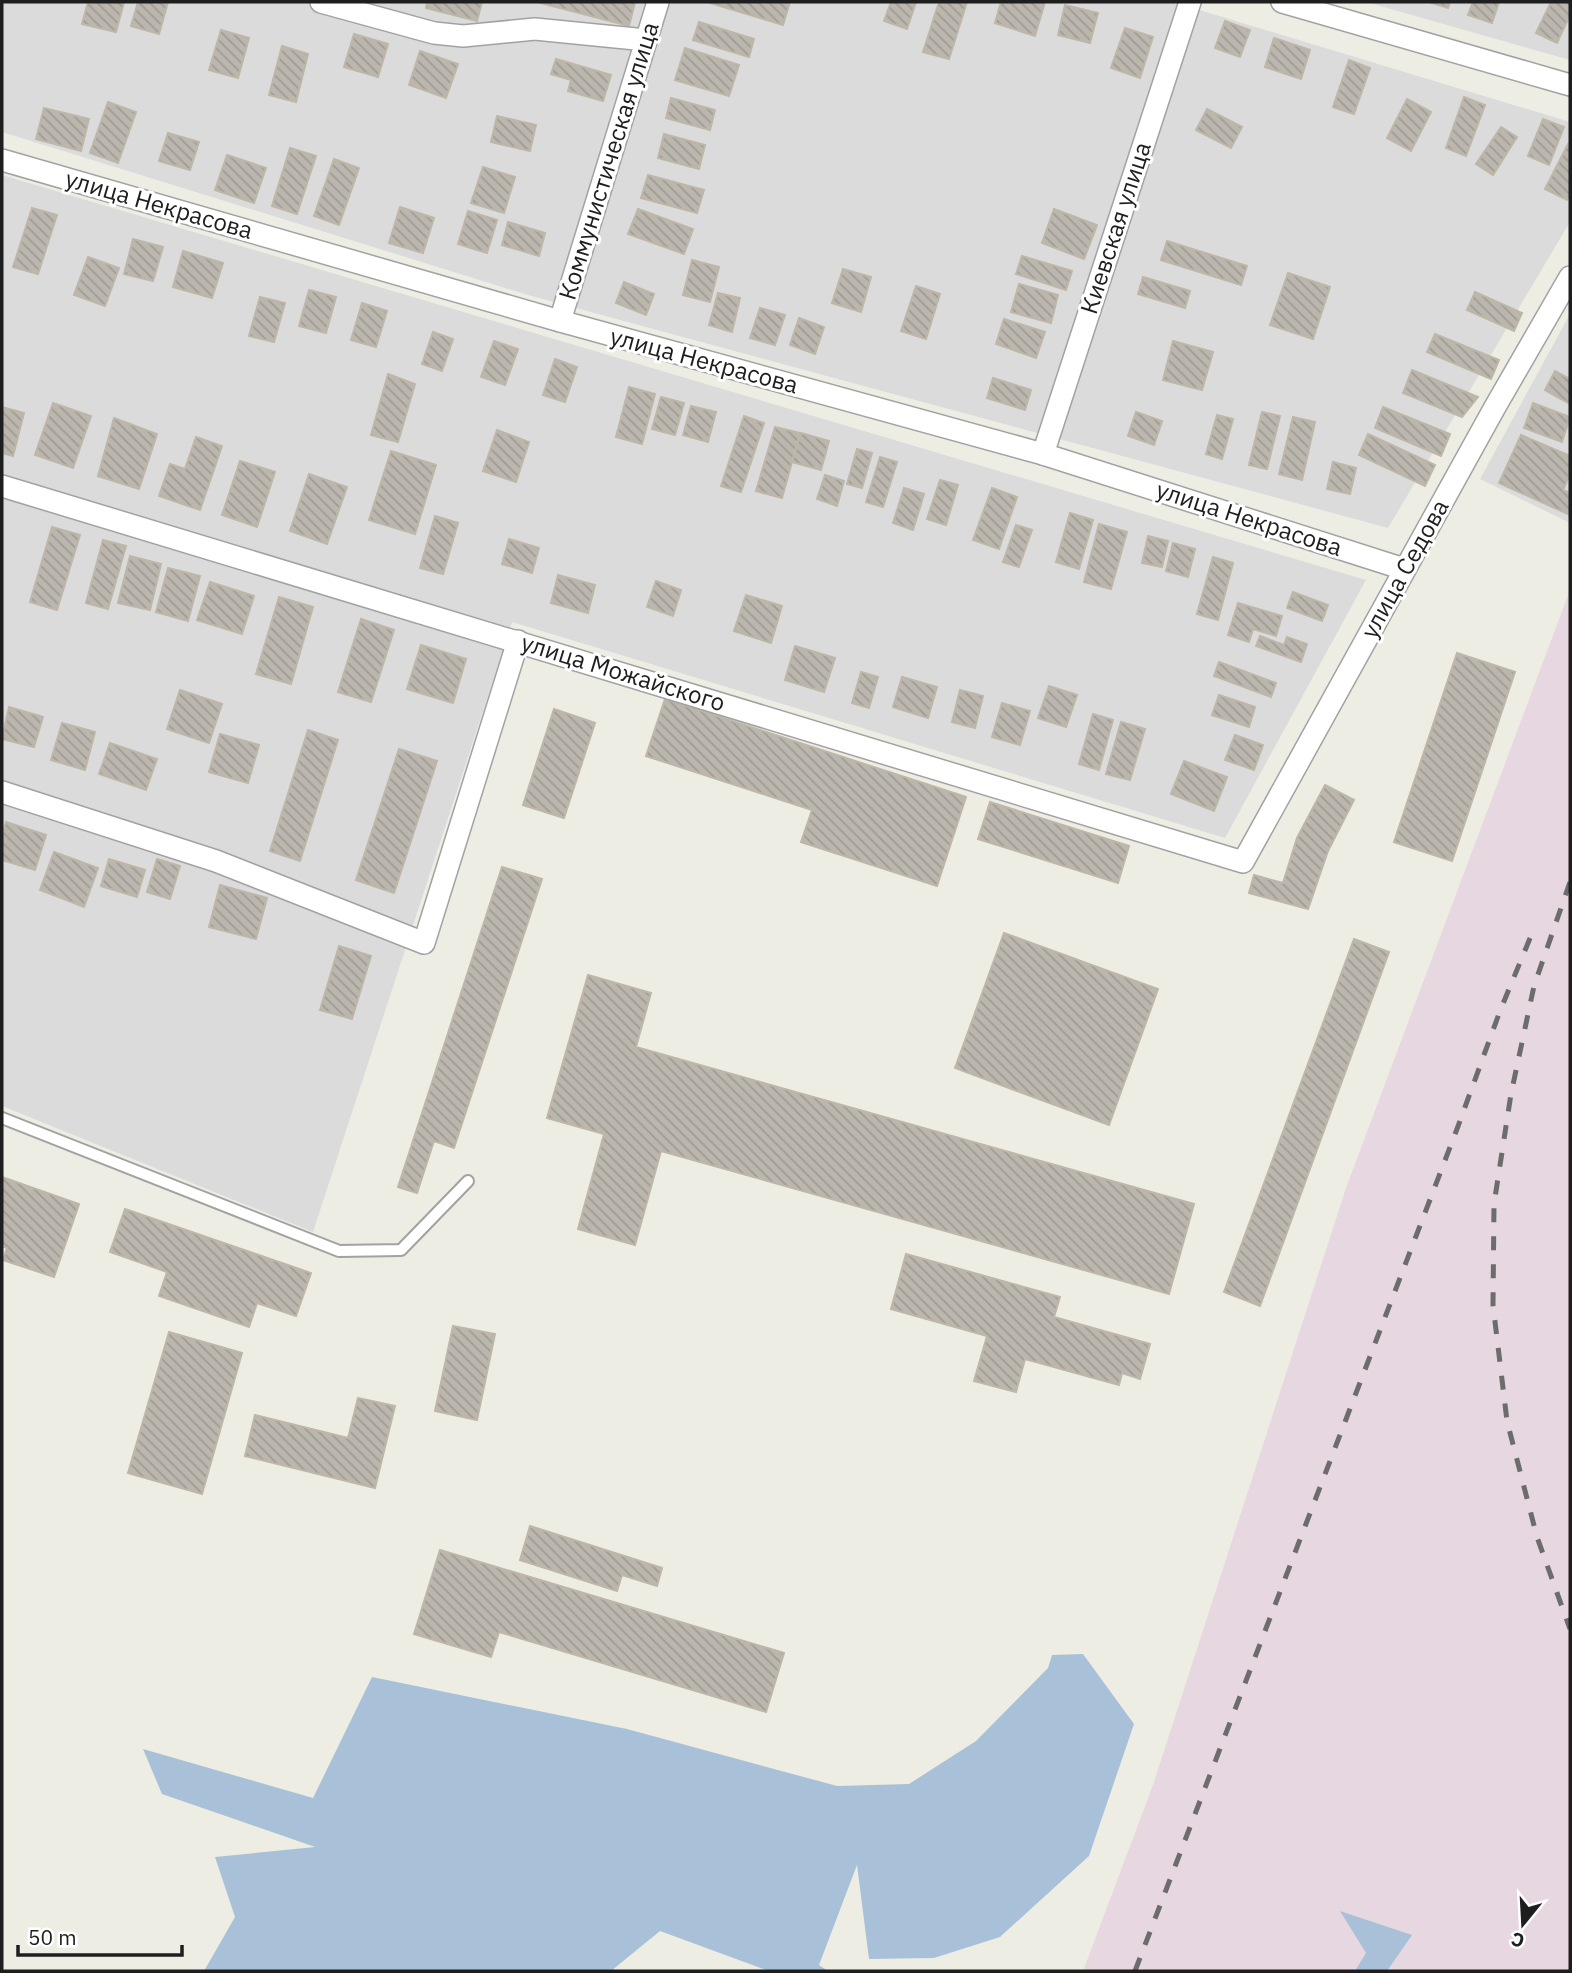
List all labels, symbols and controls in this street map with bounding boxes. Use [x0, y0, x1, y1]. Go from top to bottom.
street label: Коммунистическая улица [551, 18, 666, 304]
street label: Киевская улица [1072, 137, 1158, 318]
street label: улица Некрасова [62, 162, 257, 246]
street label: улица Некрасова [607, 320, 802, 401]
street label: улица Некрасова [1152, 473, 1347, 563]
street label: улица Седова [1353, 493, 1456, 644]
street label: улица Можайского [517, 626, 729, 718]
north arrow [1488, 1889, 1558, 1959]
scale bar [18, 1913, 182, 1957]
text: 50 m [28, 1923, 77, 1951]
text: С [1508, 1927, 1527, 1953]

